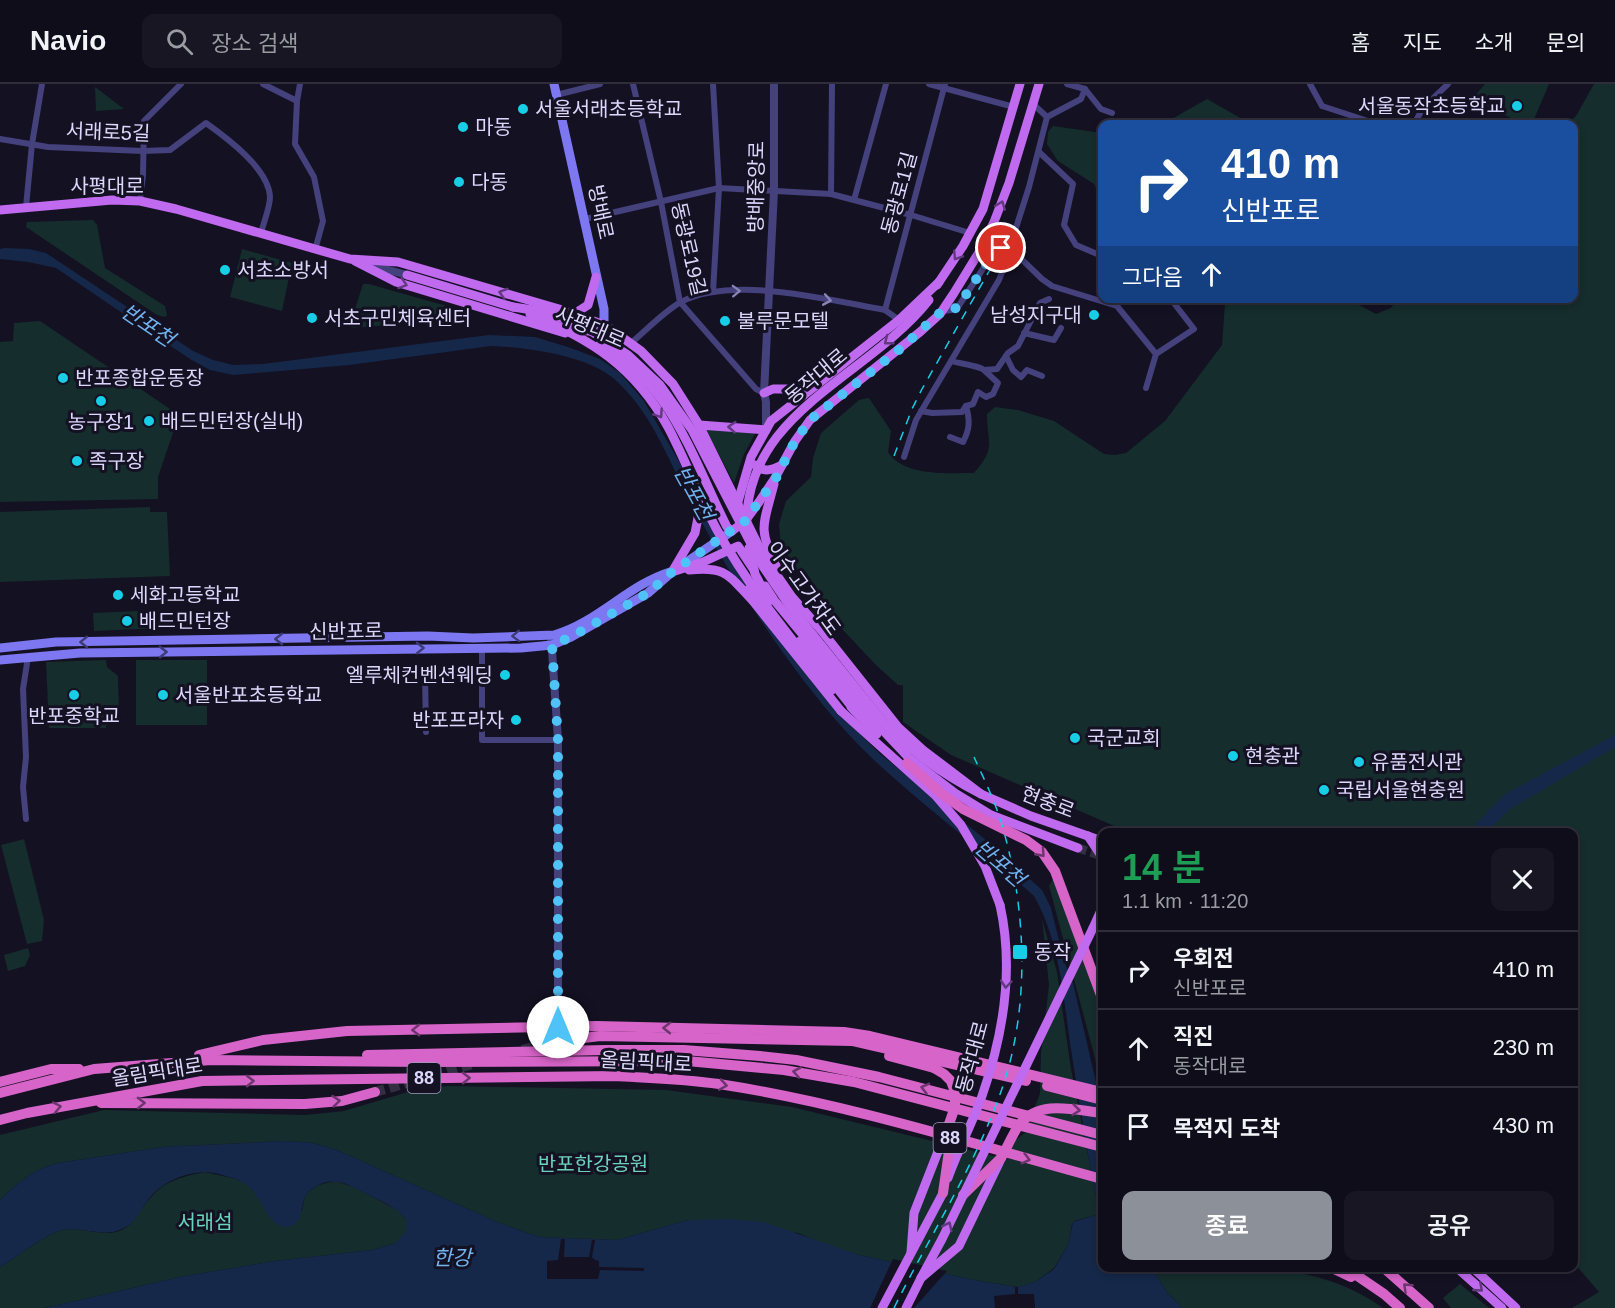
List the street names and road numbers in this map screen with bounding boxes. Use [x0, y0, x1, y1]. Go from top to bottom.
street label: 서래로5길 [65, 120, 151, 144]
street label: 방배중앙로 [744, 141, 768, 233]
street label: 동광로1길 [877, 149, 921, 237]
street label: 사평대로 [70, 175, 144, 197]
street label: 방배로 [585, 183, 617, 241]
street label: 동광로19길 [668, 200, 710, 298]
street label: 사평대로 [552, 302, 628, 352]
street label: 동작대로 [781, 344, 851, 408]
street label: 이수고가차도 [763, 537, 845, 639]
street label: 신반포로 [309, 619, 383, 643]
street label: 현충로 [1018, 782, 1078, 822]
street label: 동작대로 [952, 1019, 992, 1095]
street label: 올림픽대로 [599, 1049, 693, 1075]
street label: 올림픽대로 [110, 1054, 204, 1090]
road number: 88 [408, 1063, 440, 1093]
road number: 88 [934, 1123, 966, 1153]

